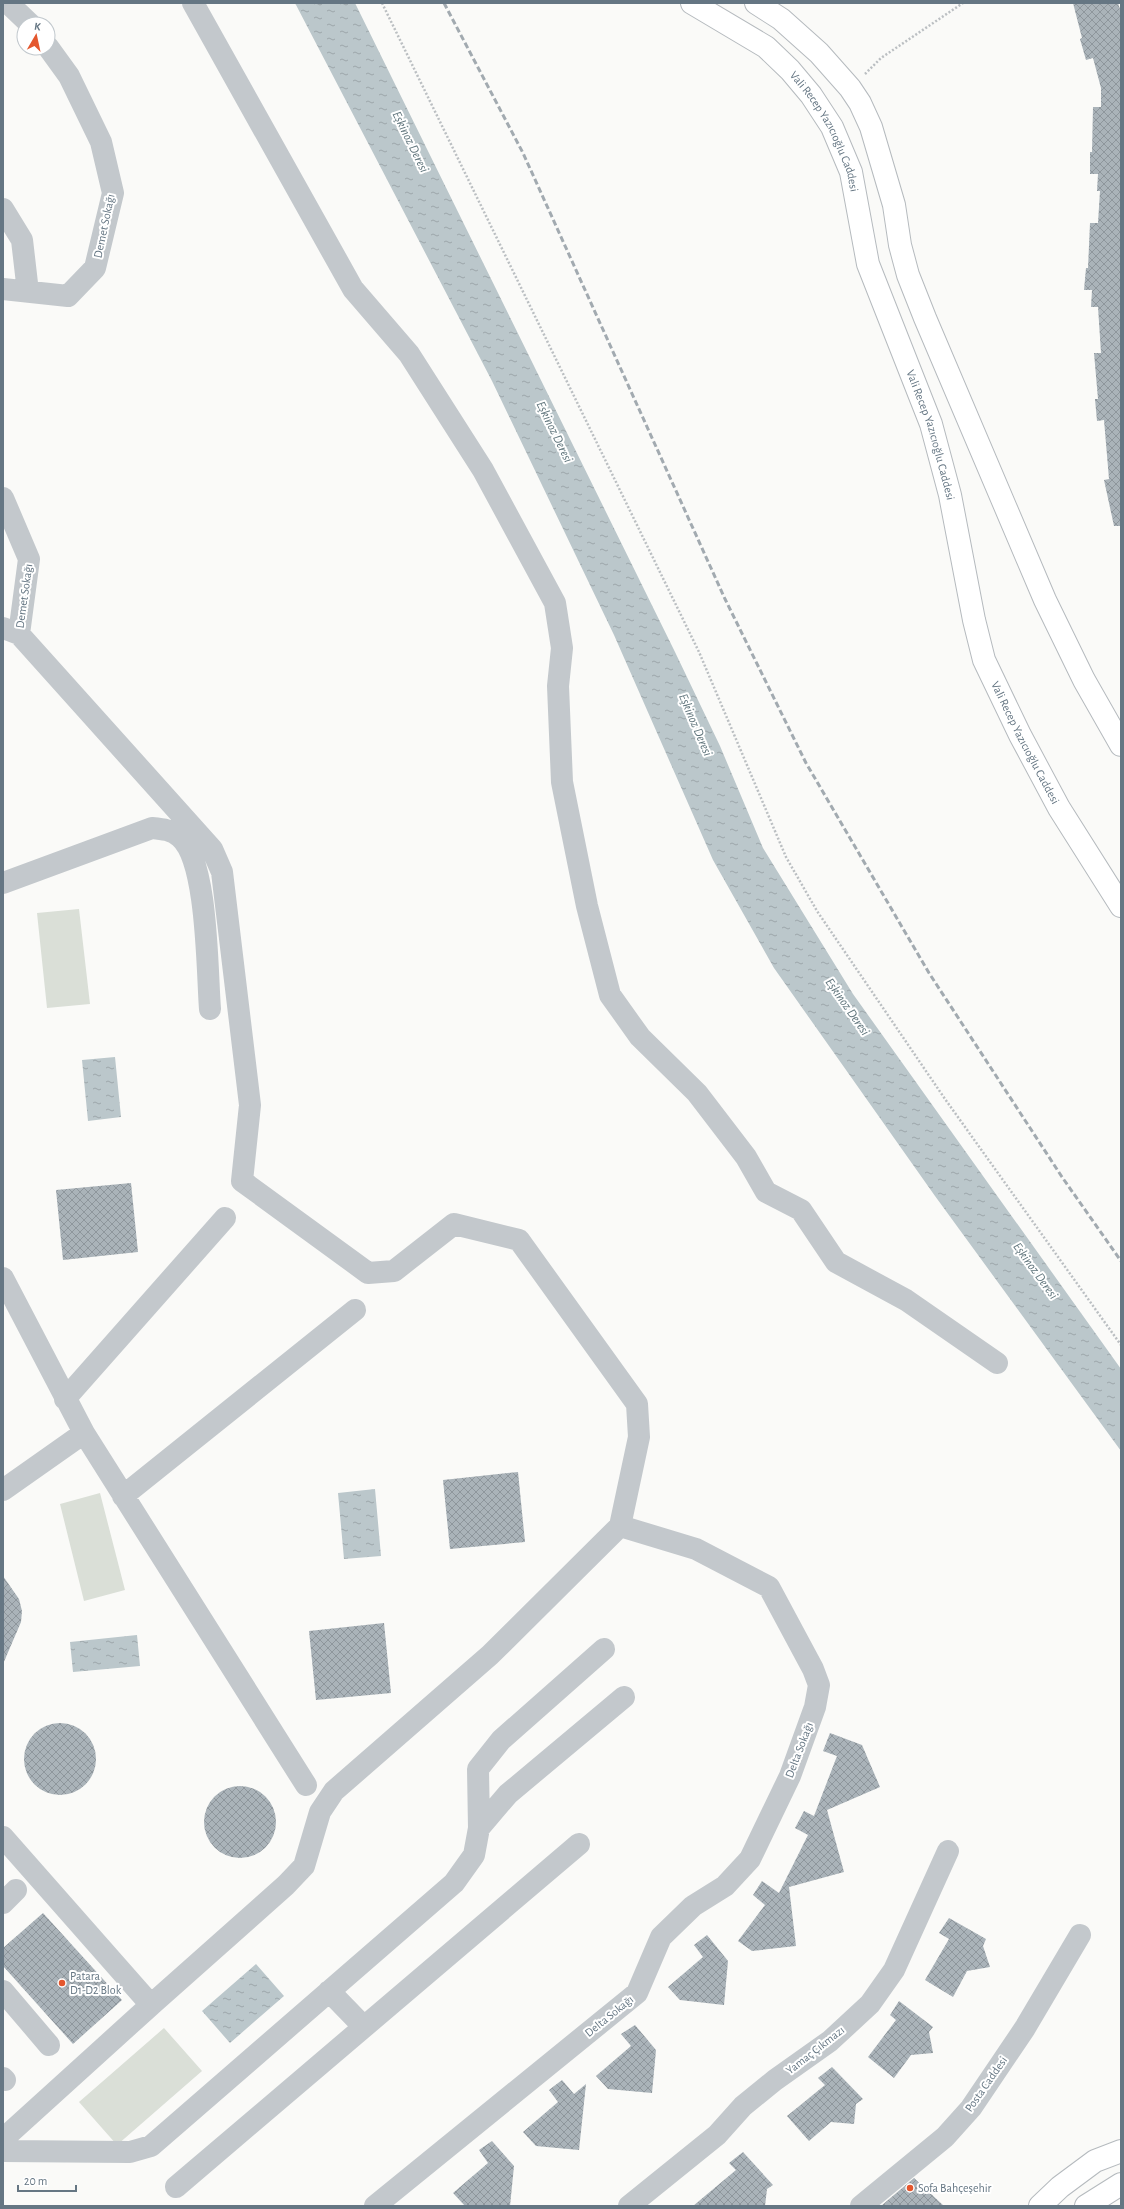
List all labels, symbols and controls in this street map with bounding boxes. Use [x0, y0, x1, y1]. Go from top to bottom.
north arrow [16, 16, 56, 56]
text: K [33, 21, 42, 33]
street label: Vali Recep Yazıcıoğlu Caddesi [788, 69, 861, 193]
water label: Eşkinoz Deresi [390, 109, 430, 175]
street label: Demet Sokağı [91, 193, 117, 259]
street label: Vali Recep Yazıcıoğlu Caddesi [904, 368, 957, 501]
water label: Eşkinoz Deresi [534, 399, 574, 465]
street label: Demet Sokağı [14, 563, 34, 629]
street label: Vali Recep Yazıcıoğlu Caddesi [989, 679, 1062, 806]
water label: Eşkinoz Deresi [676, 692, 714, 758]
water label: Eşkinoz Deresi [823, 976, 871, 1038]
water label: Eşkinoz Deresi [1010, 1240, 1060, 1302]
street label: Delta Sokağı [783, 1721, 815, 1779]
place label: Patara D1-D2 Blok [70, 1970, 122, 1996]
marker: Patara D1-D2 Blok [57, 1978, 67, 1988]
street label: Delta Sokağı [583, 1993, 635, 2039]
street label: Yamaç Çıkmazı [784, 2024, 846, 2076]
street label: Posta Caddesi [963, 2054, 1009, 2114]
scale bar [18, 2167, 76, 2193]
text: 20 m [24, 2175, 47, 2187]
place label: Sofa Bahçeşehir [918, 2182, 992, 2194]
marker: Sofa Bahçeşehir [905, 2183, 915, 2193]

